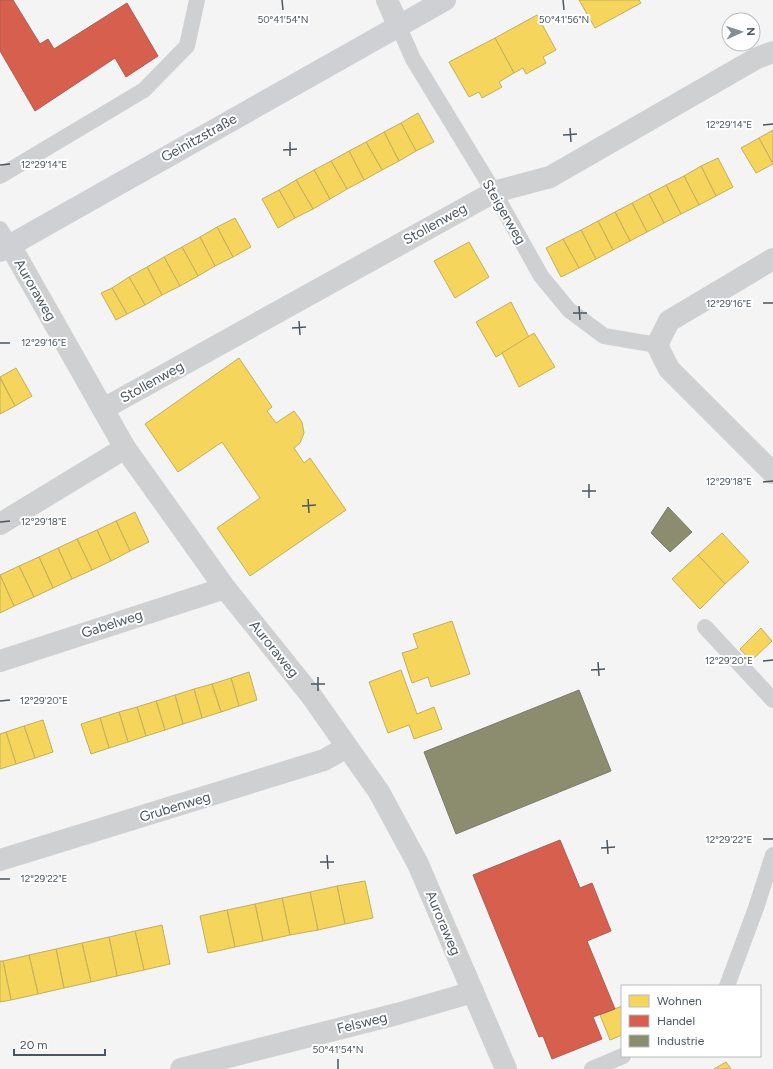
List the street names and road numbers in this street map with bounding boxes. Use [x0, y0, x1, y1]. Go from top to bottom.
street label: Geinitzstraße [158, 110, 240, 166]
street label: Steigerweg [479, 177, 529, 247]
street label: Stollenweg [400, 200, 470, 248]
street label: Auroraweg [10, 256, 60, 324]
street label: Stollenweg [117, 358, 187, 406]
street label: Gabelweg [79, 606, 145, 642]
street label: Auroraweg [246, 617, 302, 681]
street label: Grubenweg [137, 788, 213, 826]
street label: Auroraweg [422, 888, 464, 958]
street label: Felsweg [335, 1009, 389, 1037]

